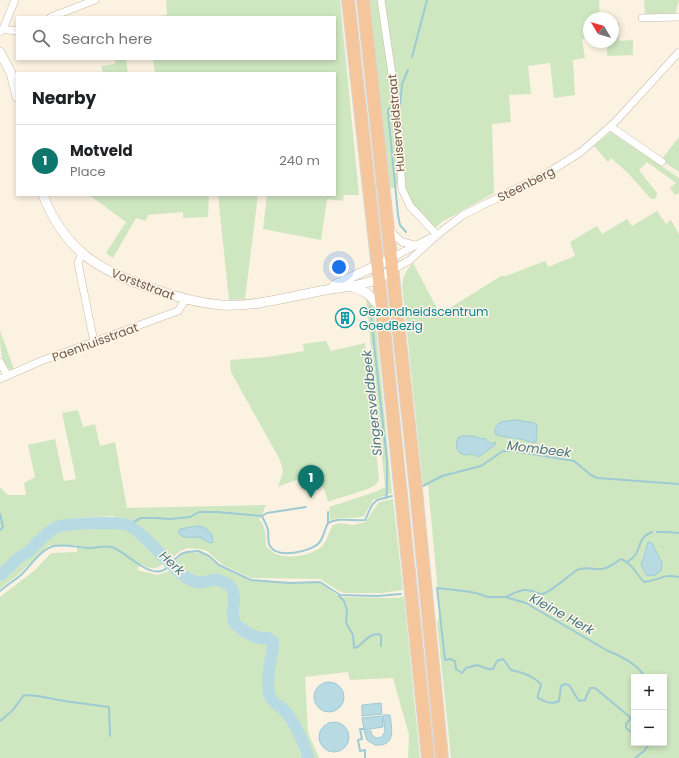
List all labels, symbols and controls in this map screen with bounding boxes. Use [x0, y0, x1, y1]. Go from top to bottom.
north arrow [583, 12, 619, 48]
search box [16, 16, 336, 60]
icon: search [30, 27, 52, 49]
text: Search here [62, 28, 152, 49]
street label: Huiserveldstraat [383, 73, 409, 173]
text: Nearby [32, 86, 96, 110]
text: Motveld [70, 140, 133, 161]
text: 1 [43, 151, 47, 170]
text: 240 m [279, 151, 320, 170]
text: Place [70, 162, 105, 181]
street label: Steenberg [494, 162, 558, 206]
your location [329, 257, 349, 277]
street label: Vorststraat [109, 264, 177, 304]
place label: Gezondheidscentrum GoedBezig [359, 303, 488, 334]
building icon: Gezondheidscentrum GoedBezig [334, 307, 356, 329]
street label: Paenhuisstraat [50, 319, 140, 365]
water label: Singersveldbeek [357, 348, 387, 457]
water label: Mombeek [506, 436, 573, 463]
pin: 1 [298, 465, 324, 498]
water label: Herk [155, 546, 190, 581]
water label: Kleine Herk [526, 588, 599, 640]
map controls [631, 674, 667, 746]
button: + [631, 674, 667, 710]
button: − [631, 710, 667, 746]

